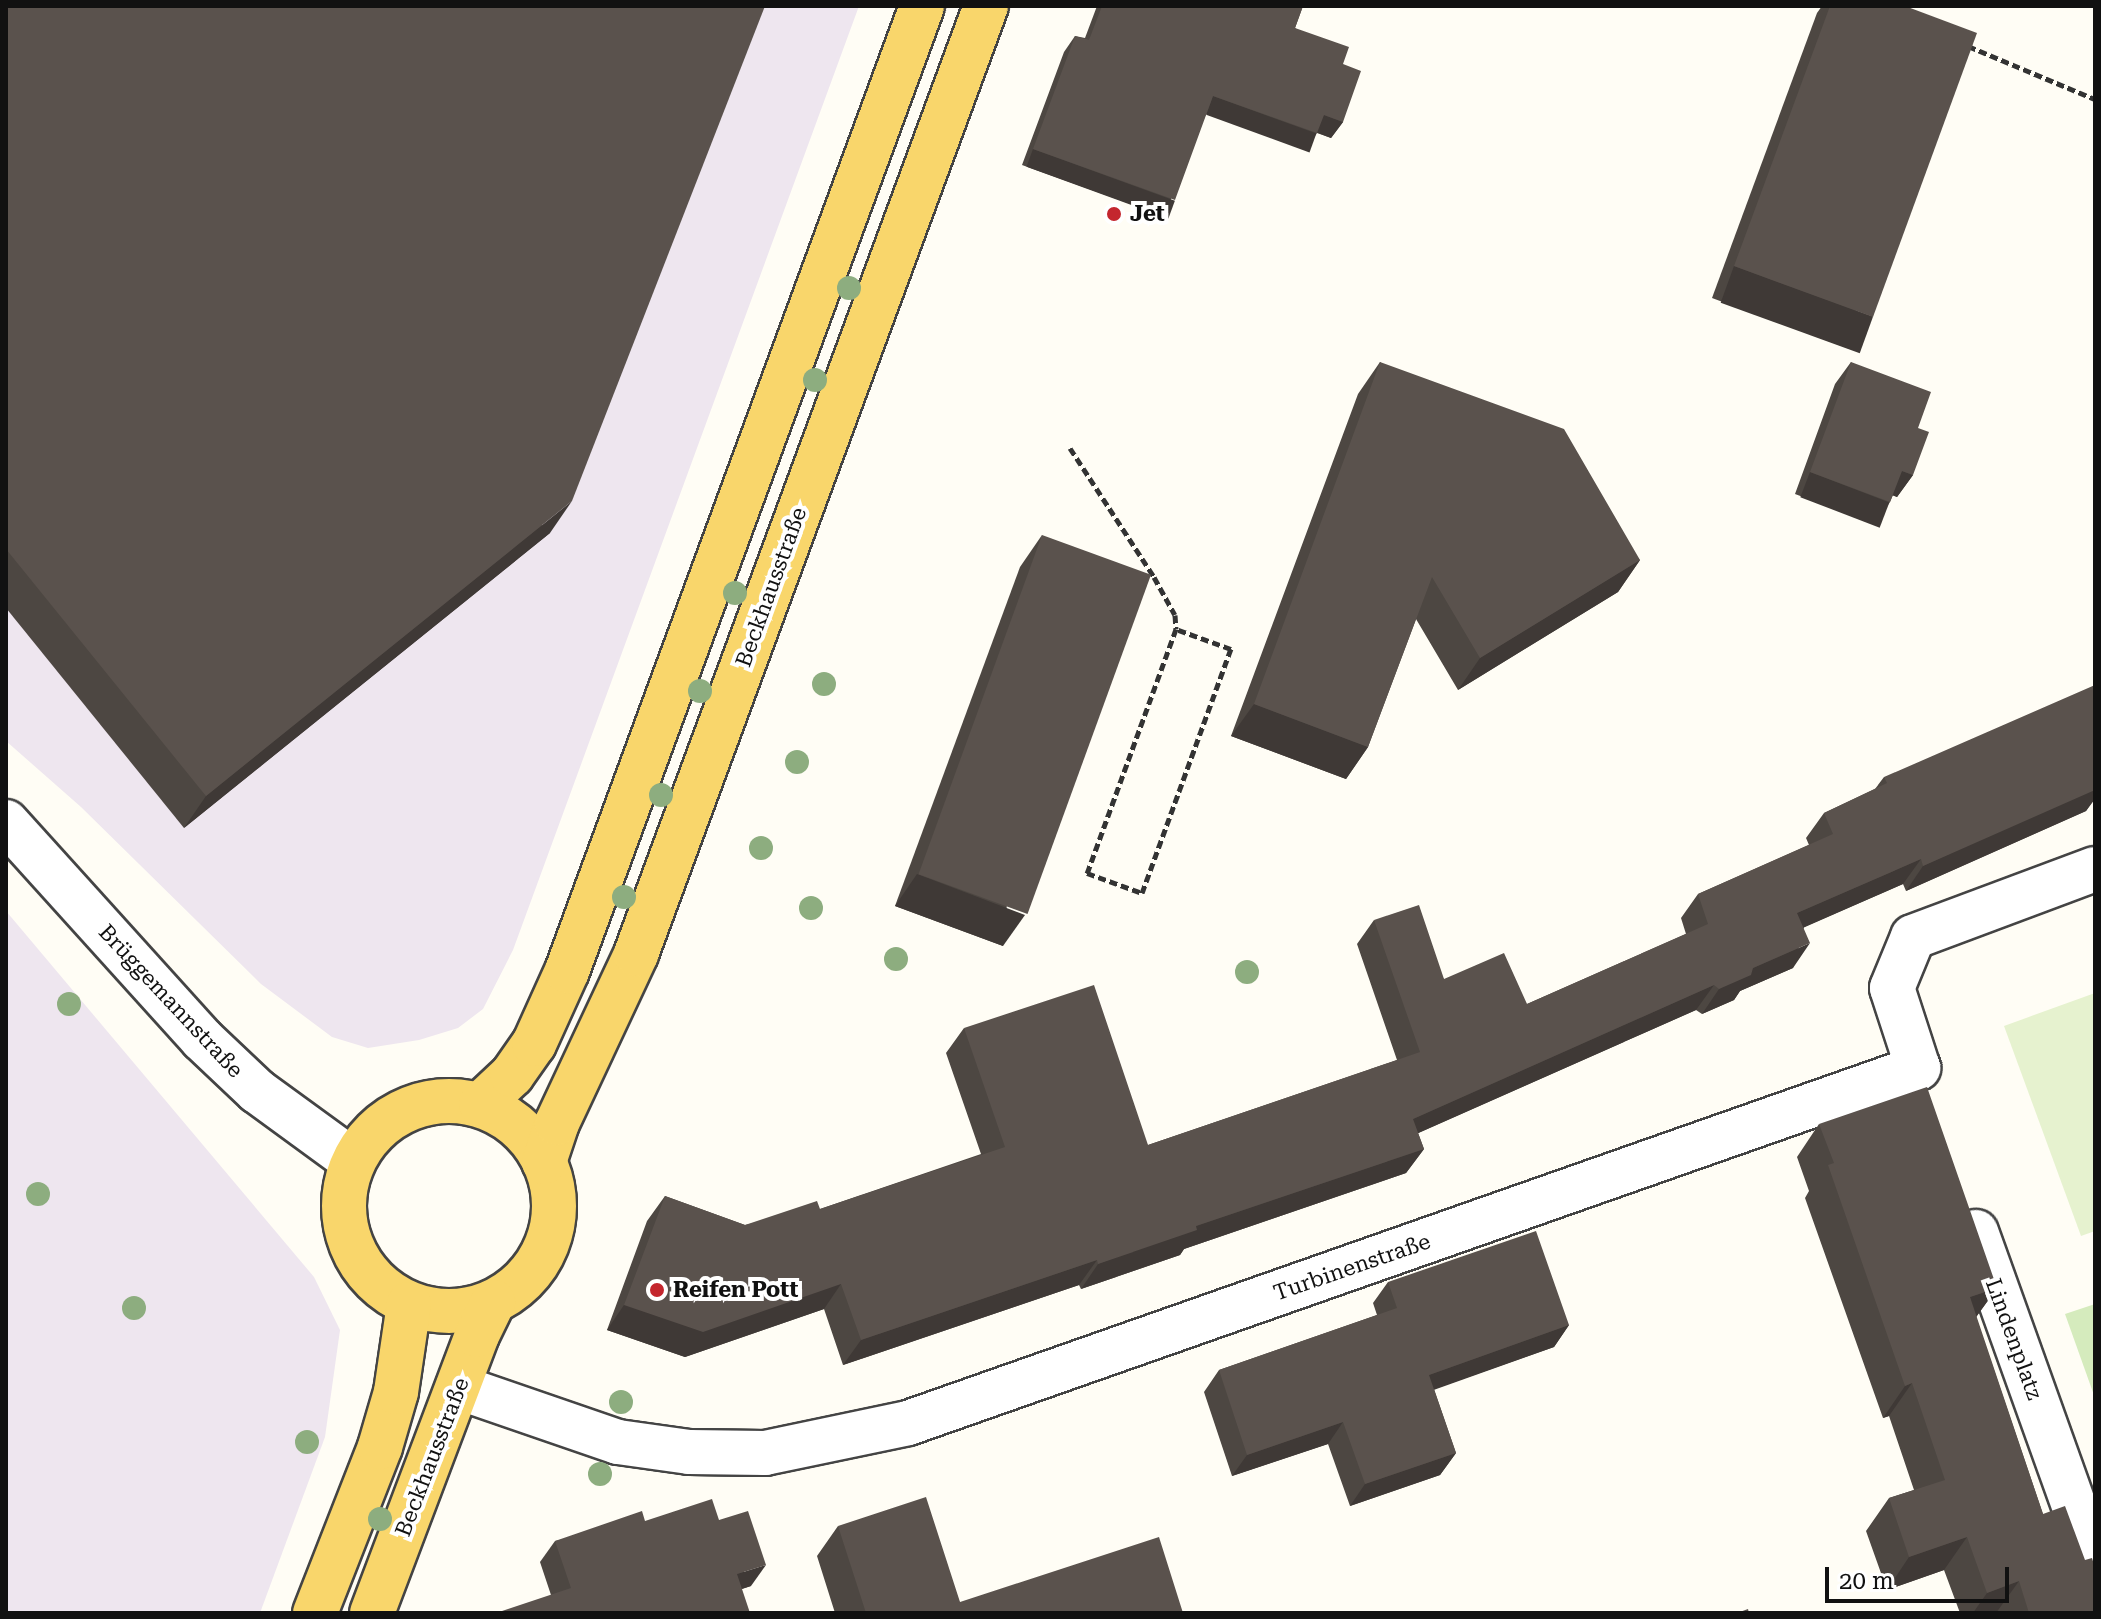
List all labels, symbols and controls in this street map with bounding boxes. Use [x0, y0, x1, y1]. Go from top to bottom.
place label: Jet [1130, 201, 1165, 227]
marker: Jet [1105, 205, 1123, 223]
street label: Beckhausstraße [730, 504, 812, 670]
street label: Brüggemannstraße [93, 919, 249, 1083]
street label: Turbinenstraße [1270, 1228, 1434, 1306]
street label: Lindenplatz [1980, 1275, 2048, 1403]
place label: Reifen Pott [673, 1277, 799, 1303]
marker: Reifen Pott [648, 1281, 666, 1299]
street label: Beckhausstraße [390, 1374, 474, 1540]
scale bar [1829, 1551, 2013, 1601]
text: 20 m [1839, 1567, 1894, 1595]

